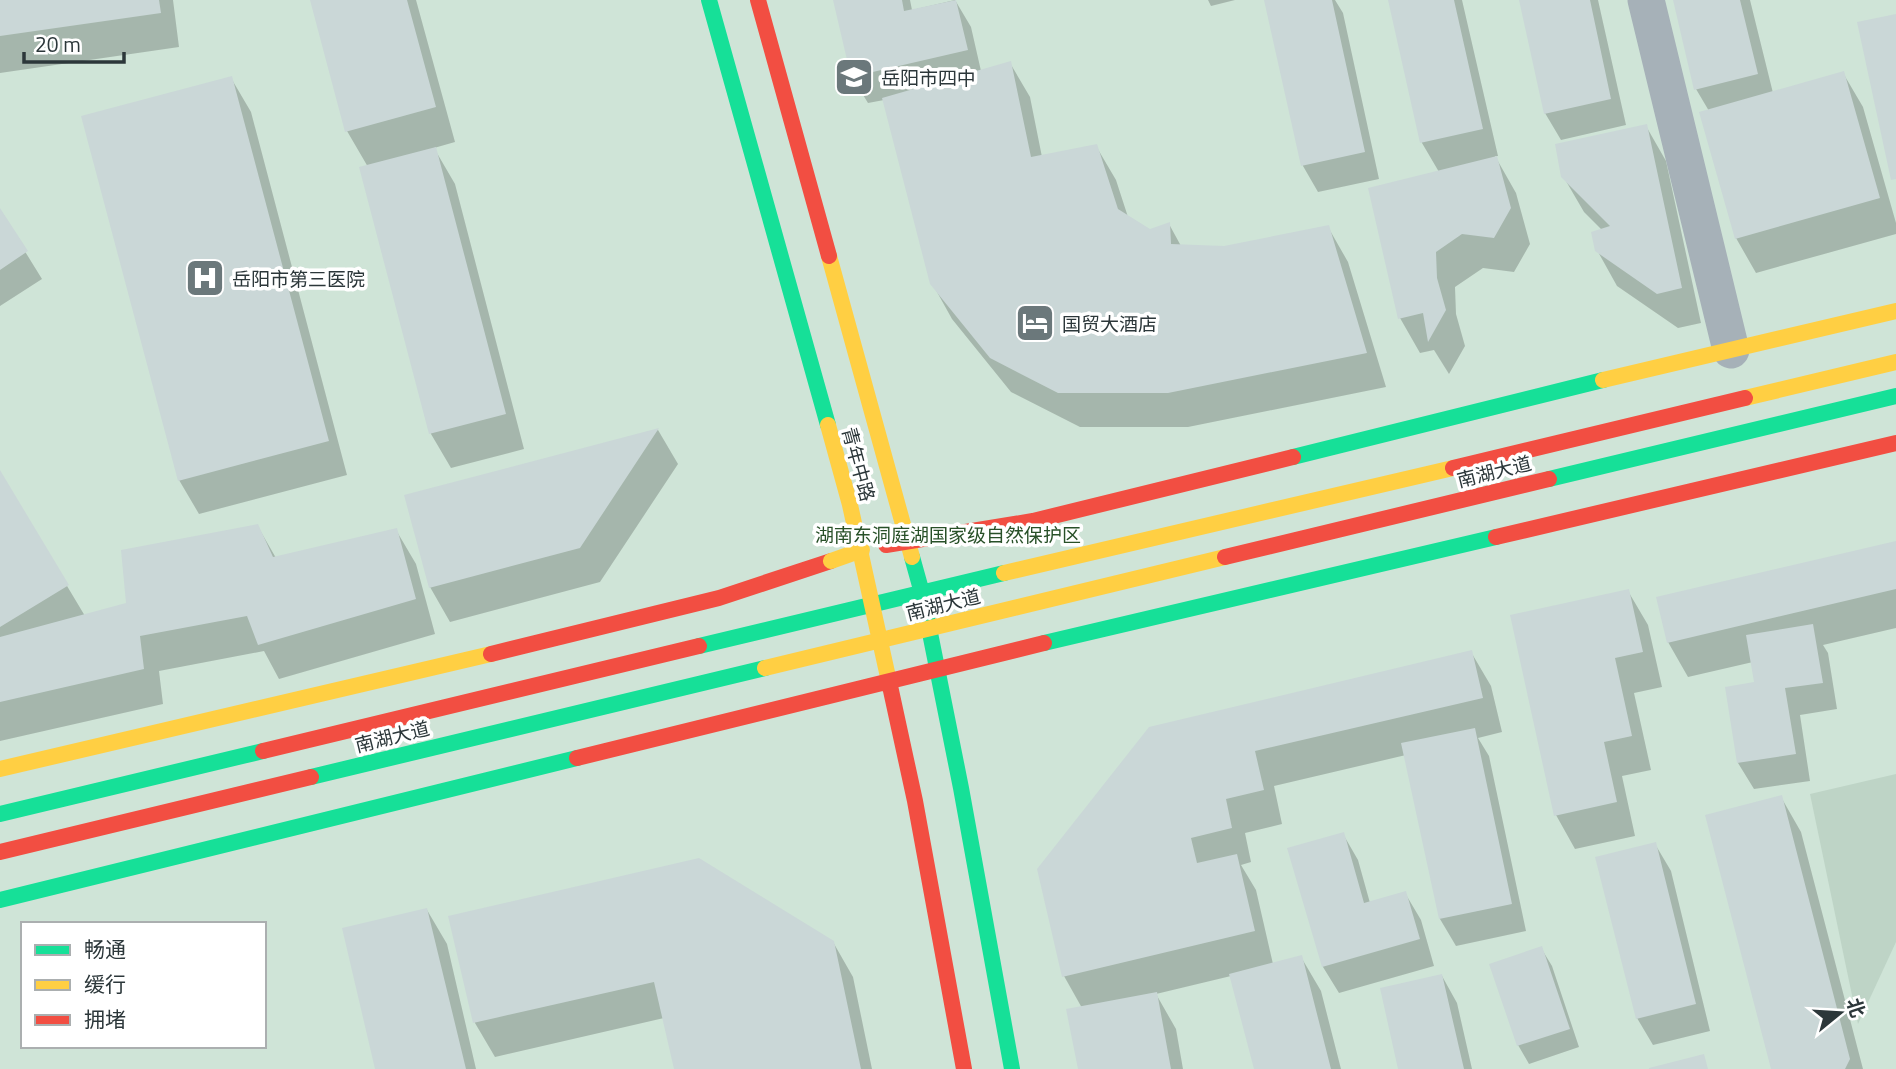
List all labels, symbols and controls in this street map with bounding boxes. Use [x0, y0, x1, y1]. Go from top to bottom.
scale bar [24, 21, 124, 65]
text: 20 m [35, 28, 81, 60]
school or university icon: 岳阳市四中 [833, 56, 875, 98]
place label: 岳阳市四中 [881, 63, 976, 92]
hospital icon: 岳阳市第三医院 [184, 257, 226, 299]
place label: 岳阳市第三医院 [232, 264, 365, 293]
hotel icon: 国贸大酒店 [1014, 302, 1056, 344]
place label: 国贸大酒店 [1062, 309, 1157, 338]
street label: 青年中路 [835, 424, 883, 504]
street label: 南湖大道 [1454, 448, 1534, 494]
park label: 湖南东洞庭湖国家级自然保护区 [815, 520, 1081, 549]
street label: 南湖大道 [903, 581, 983, 627]
street label: 南湖大道 [352, 713, 432, 759]
legend [21, 922, 266, 1048]
text: 畅通 [84, 933, 126, 965]
text: 缓行 [84, 968, 126, 1000]
north arrow [1805, 978, 1875, 1048]
text: 北 [1840, 994, 1873, 1021]
text: 拥堵 [84, 1003, 126, 1035]

